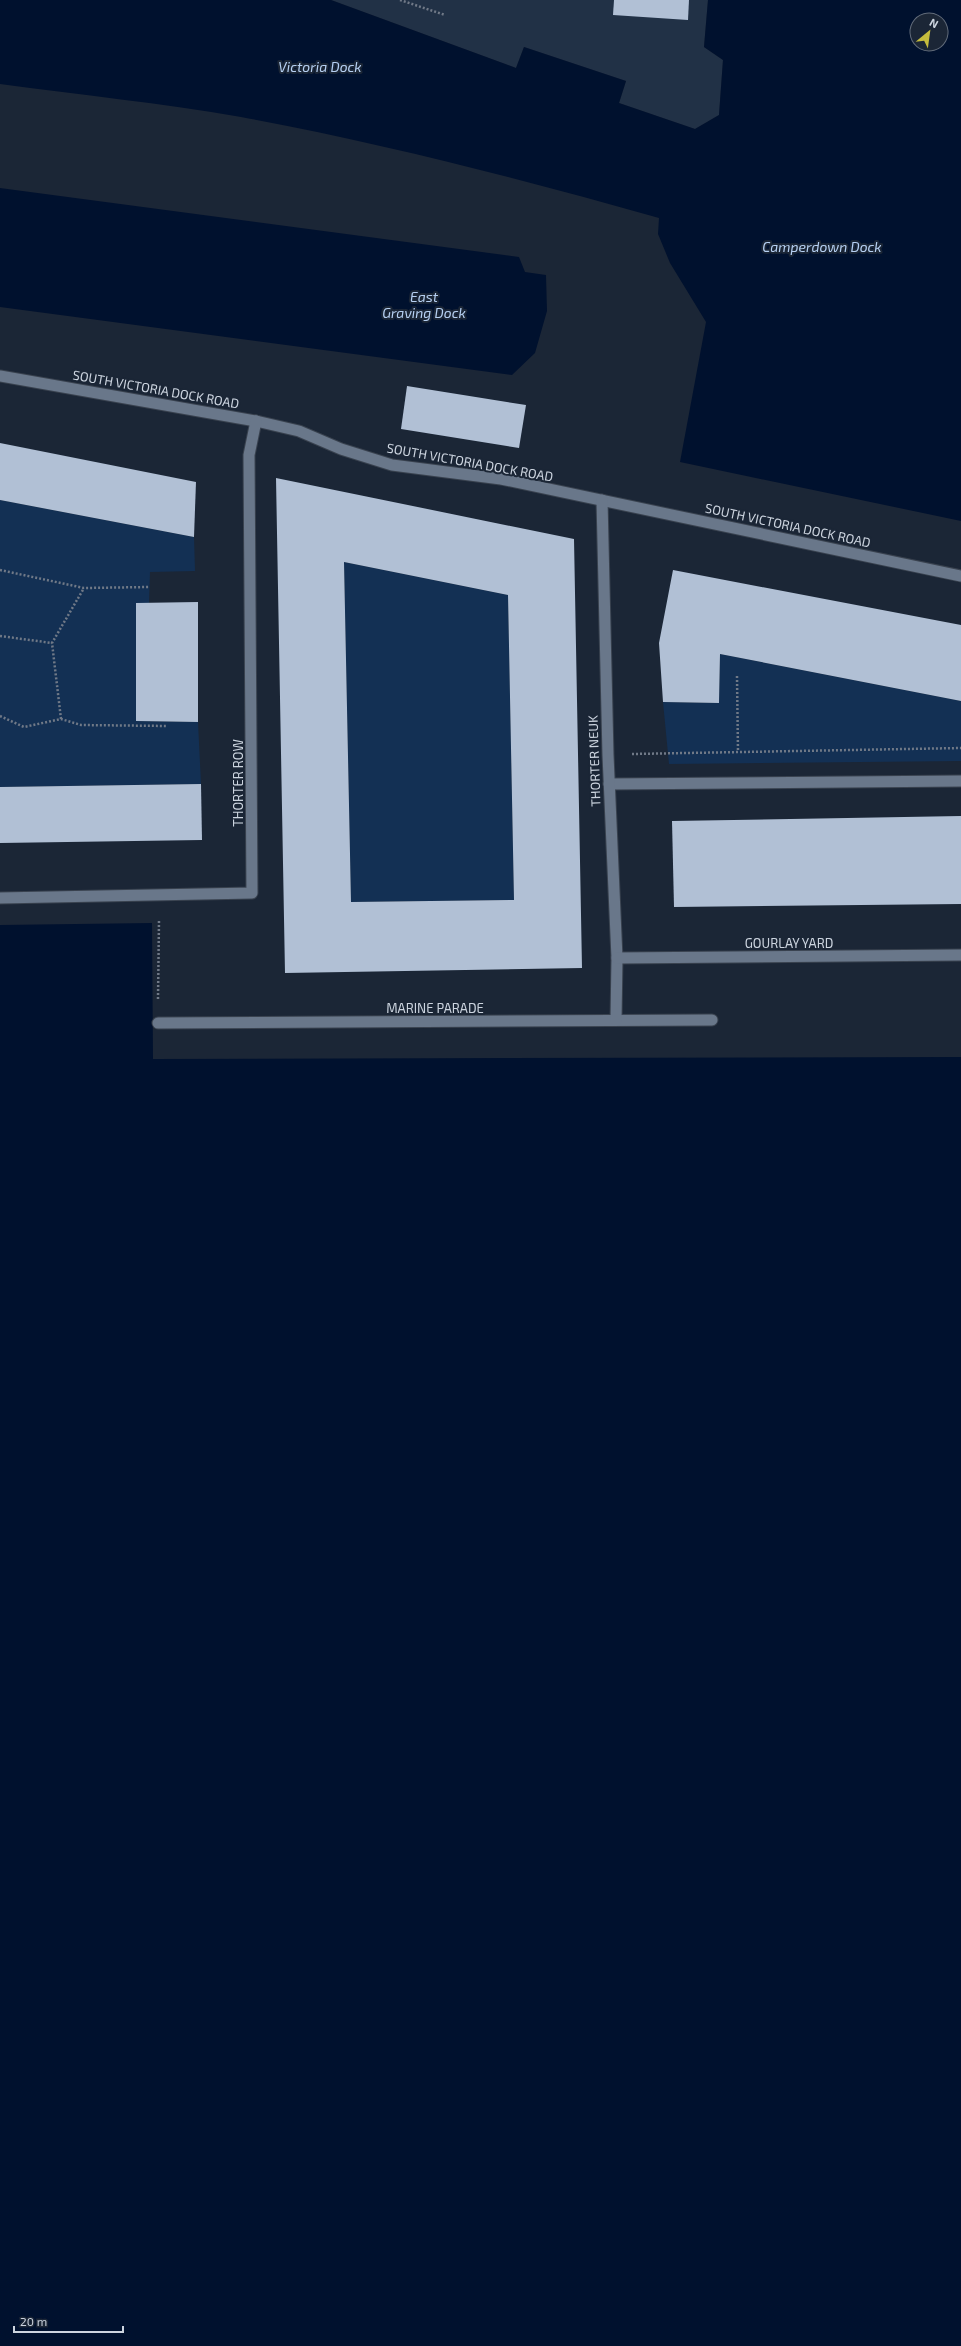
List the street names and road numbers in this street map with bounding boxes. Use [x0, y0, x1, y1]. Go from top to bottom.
street label: SOUTH VICTORIA DOCK ROAD [71, 366, 241, 412]
street label: SOUTH VICTORIA DOCK ROAD [385, 439, 555, 485]
street label: SOUTH VICTORIA DOCK ROAD [704, 500, 872, 550]
street label: THORTER NEUK [584, 715, 604, 807]
street label: THORTER ROW [230, 739, 246, 827]
street label: GOURLAY YARD [745, 935, 833, 951]
street label: MARINE PARADE [386, 1000, 484, 1016]

